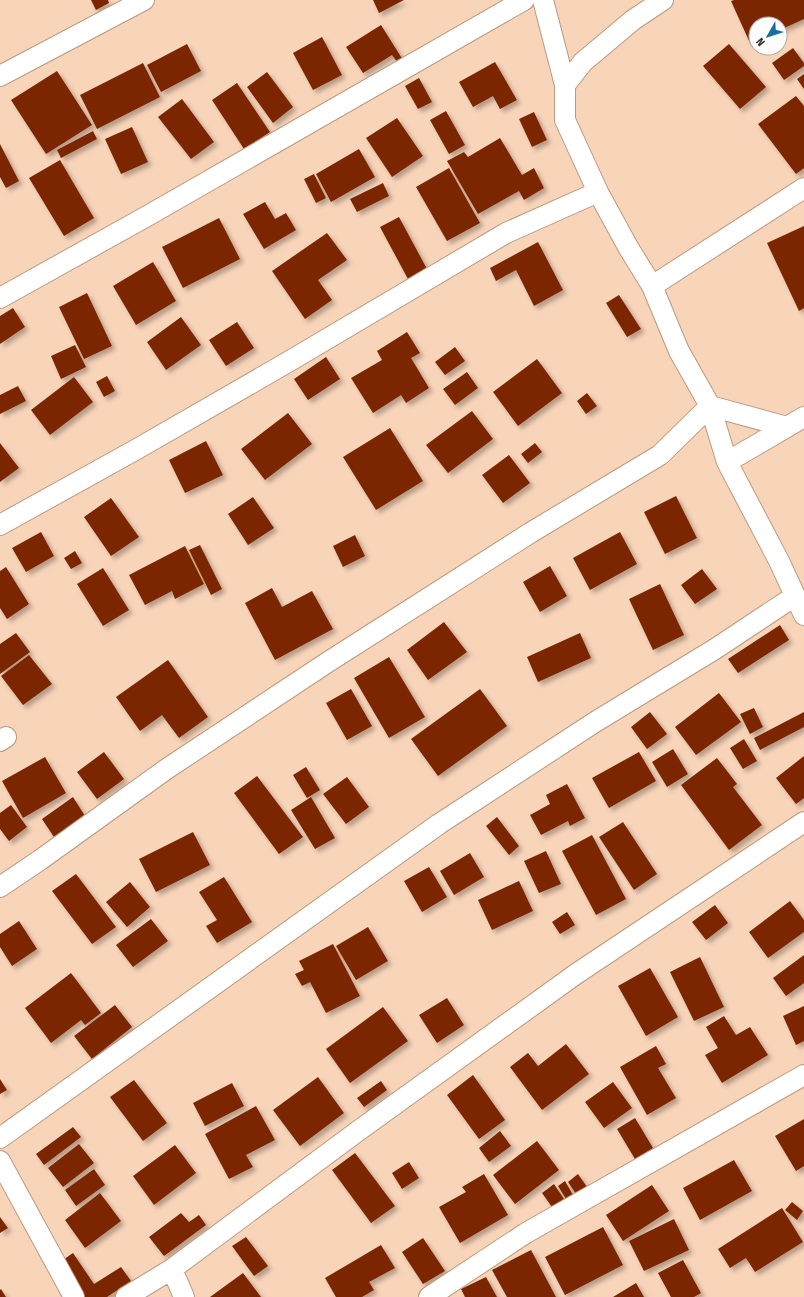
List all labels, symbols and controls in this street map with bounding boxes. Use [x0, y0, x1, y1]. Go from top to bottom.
north arrow [748, 16, 788, 56]
text: N [753, 35, 768, 49]

